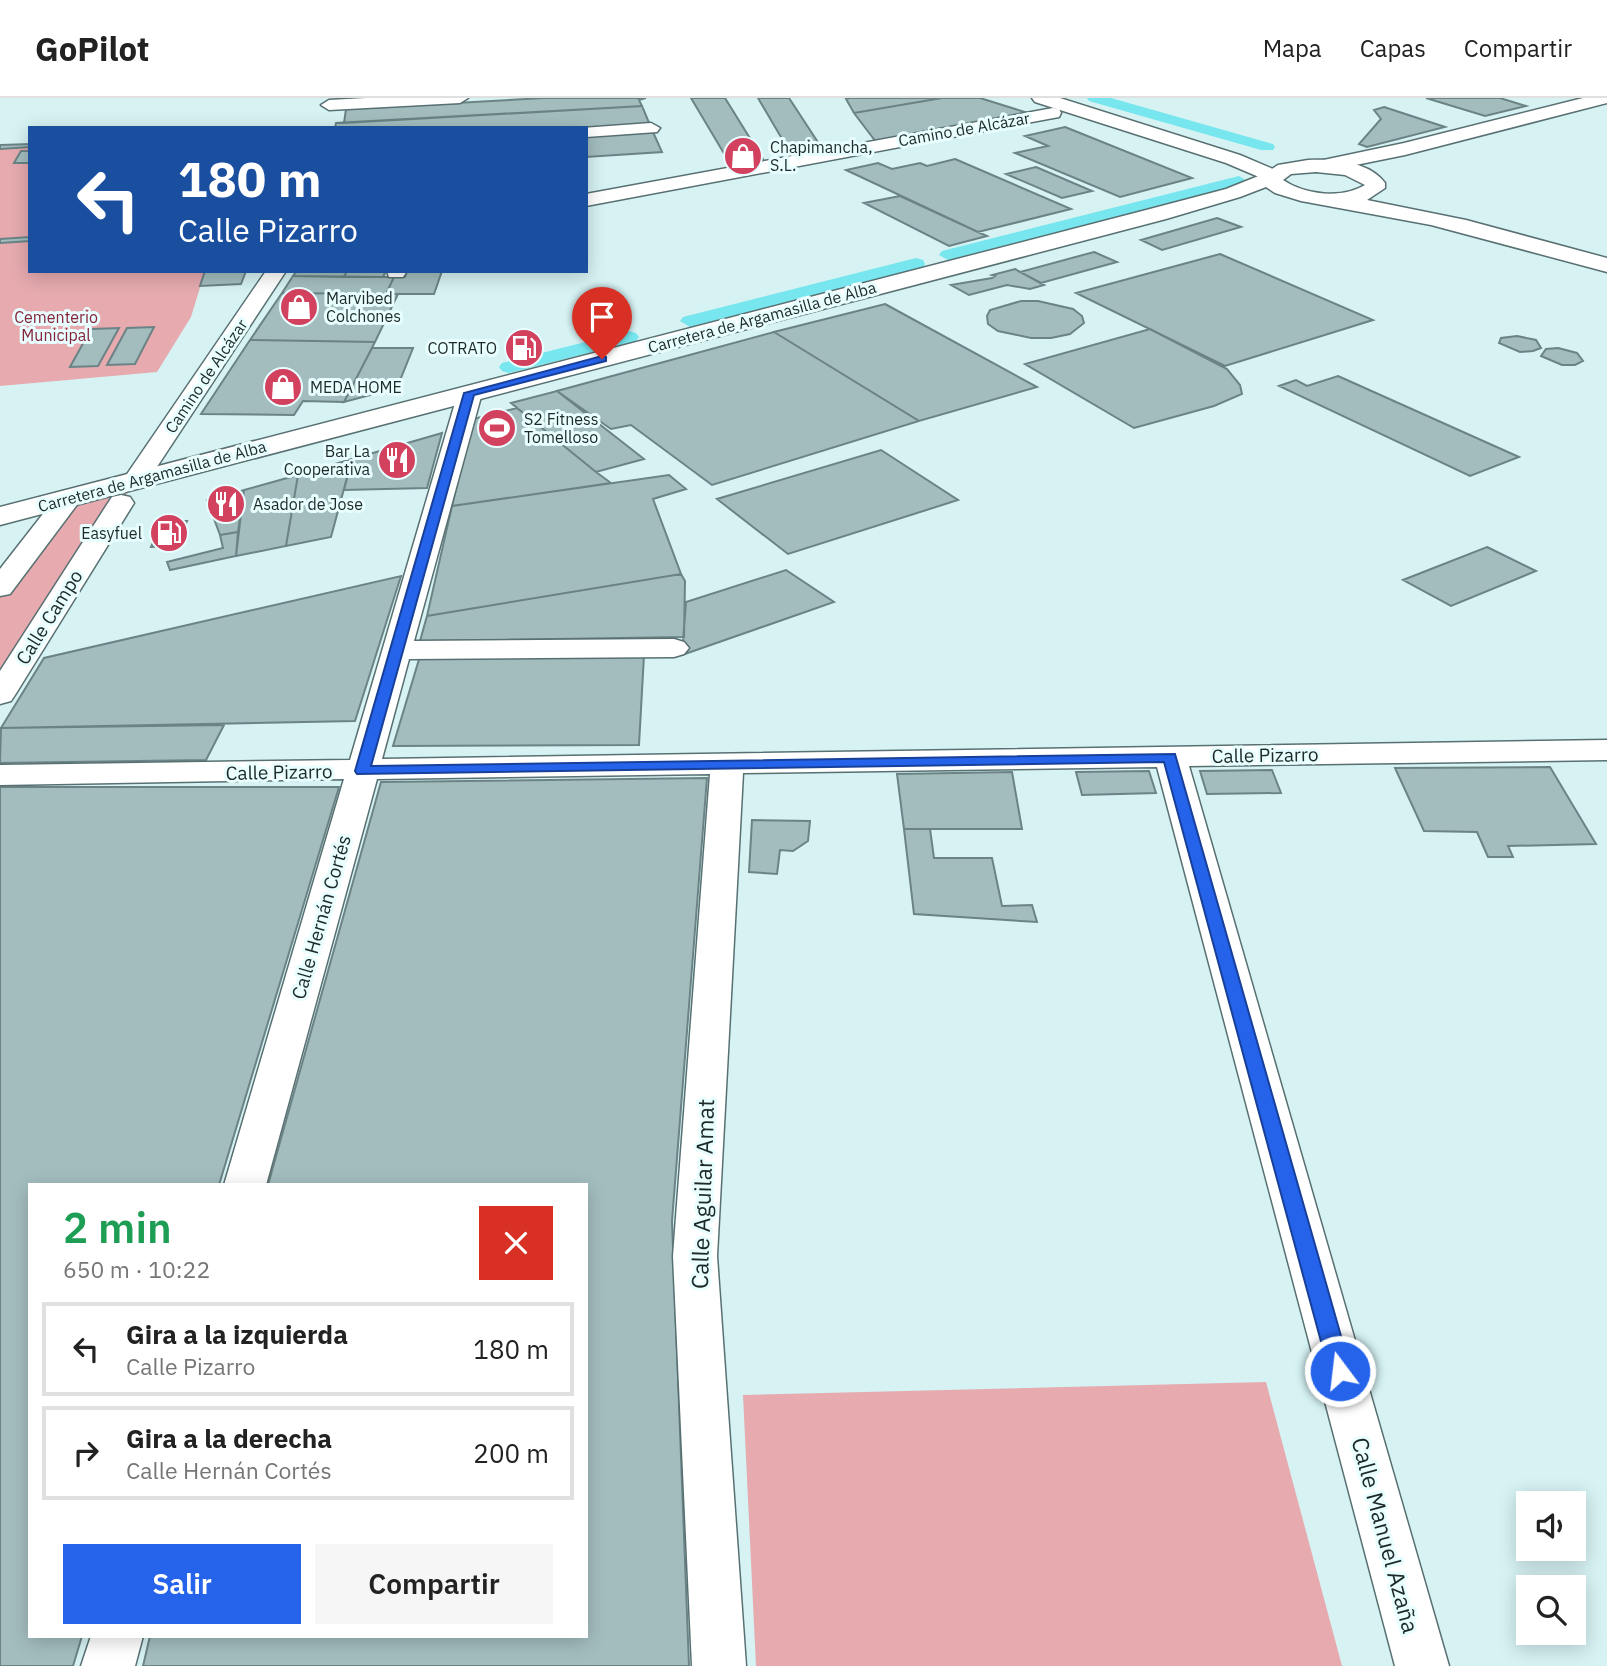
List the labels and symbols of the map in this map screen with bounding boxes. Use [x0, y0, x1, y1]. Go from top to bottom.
street label: Camino de Alcázar [897, 108, 1031, 150]
shop icon: Chapimancha, S.L. [722, 135, 764, 177]
place label: Chapimancha, S.L. [770, 137, 873, 175]
street label: Carretera de Argamasilla de Alba [646, 277, 879, 357]
shop icon: Marvibed Colchones [278, 286, 320, 328]
pin [572, 287, 632, 359]
place label: Marvibed Colchones [326, 288, 401, 326]
park label: Cementerio Municipal [14, 307, 98, 345]
street label: Camino de Alcázar [160, 315, 252, 437]
fuel station icon: COTRATO [503, 327, 545, 369]
place label: COTRATO [427, 338, 497, 358]
shop icon: MEDA HOME [262, 366, 304, 408]
place label: MEDA HOME [310, 377, 402, 397]
sports icon: S2 Fitness Tomelloso [476, 407, 518, 449]
place label: S2 Fitness Tomelloso [524, 409, 599, 447]
street label: Carretera de Argamasilla de Alba [36, 436, 269, 516]
restaurant icon: Bar La Cooperativa [376, 439, 418, 481]
place label: Bar La Cooperativa [284, 441, 370, 479]
restaurant icon: Asador de Jose [205, 483, 247, 525]
place label: Asador de Jose [253, 494, 363, 514]
fuel station icon: Easyfuel [148, 512, 190, 554]
place label: Easyfuel [81, 523, 142, 543]
street label: Calle Campo [10, 565, 88, 669]
street label: Calle Pizarro [1211, 742, 1319, 768]
street label: Calle Pizarro [225, 759, 333, 785]
street label: Calle Hernán Cortés [286, 832, 356, 1002]
street label: Calle Aguilar Amat [684, 1098, 720, 1290]
position arrow [1303, 1334, 1377, 1408]
street label: Calle Manuel Azaña [1345, 1434, 1427, 1636]

